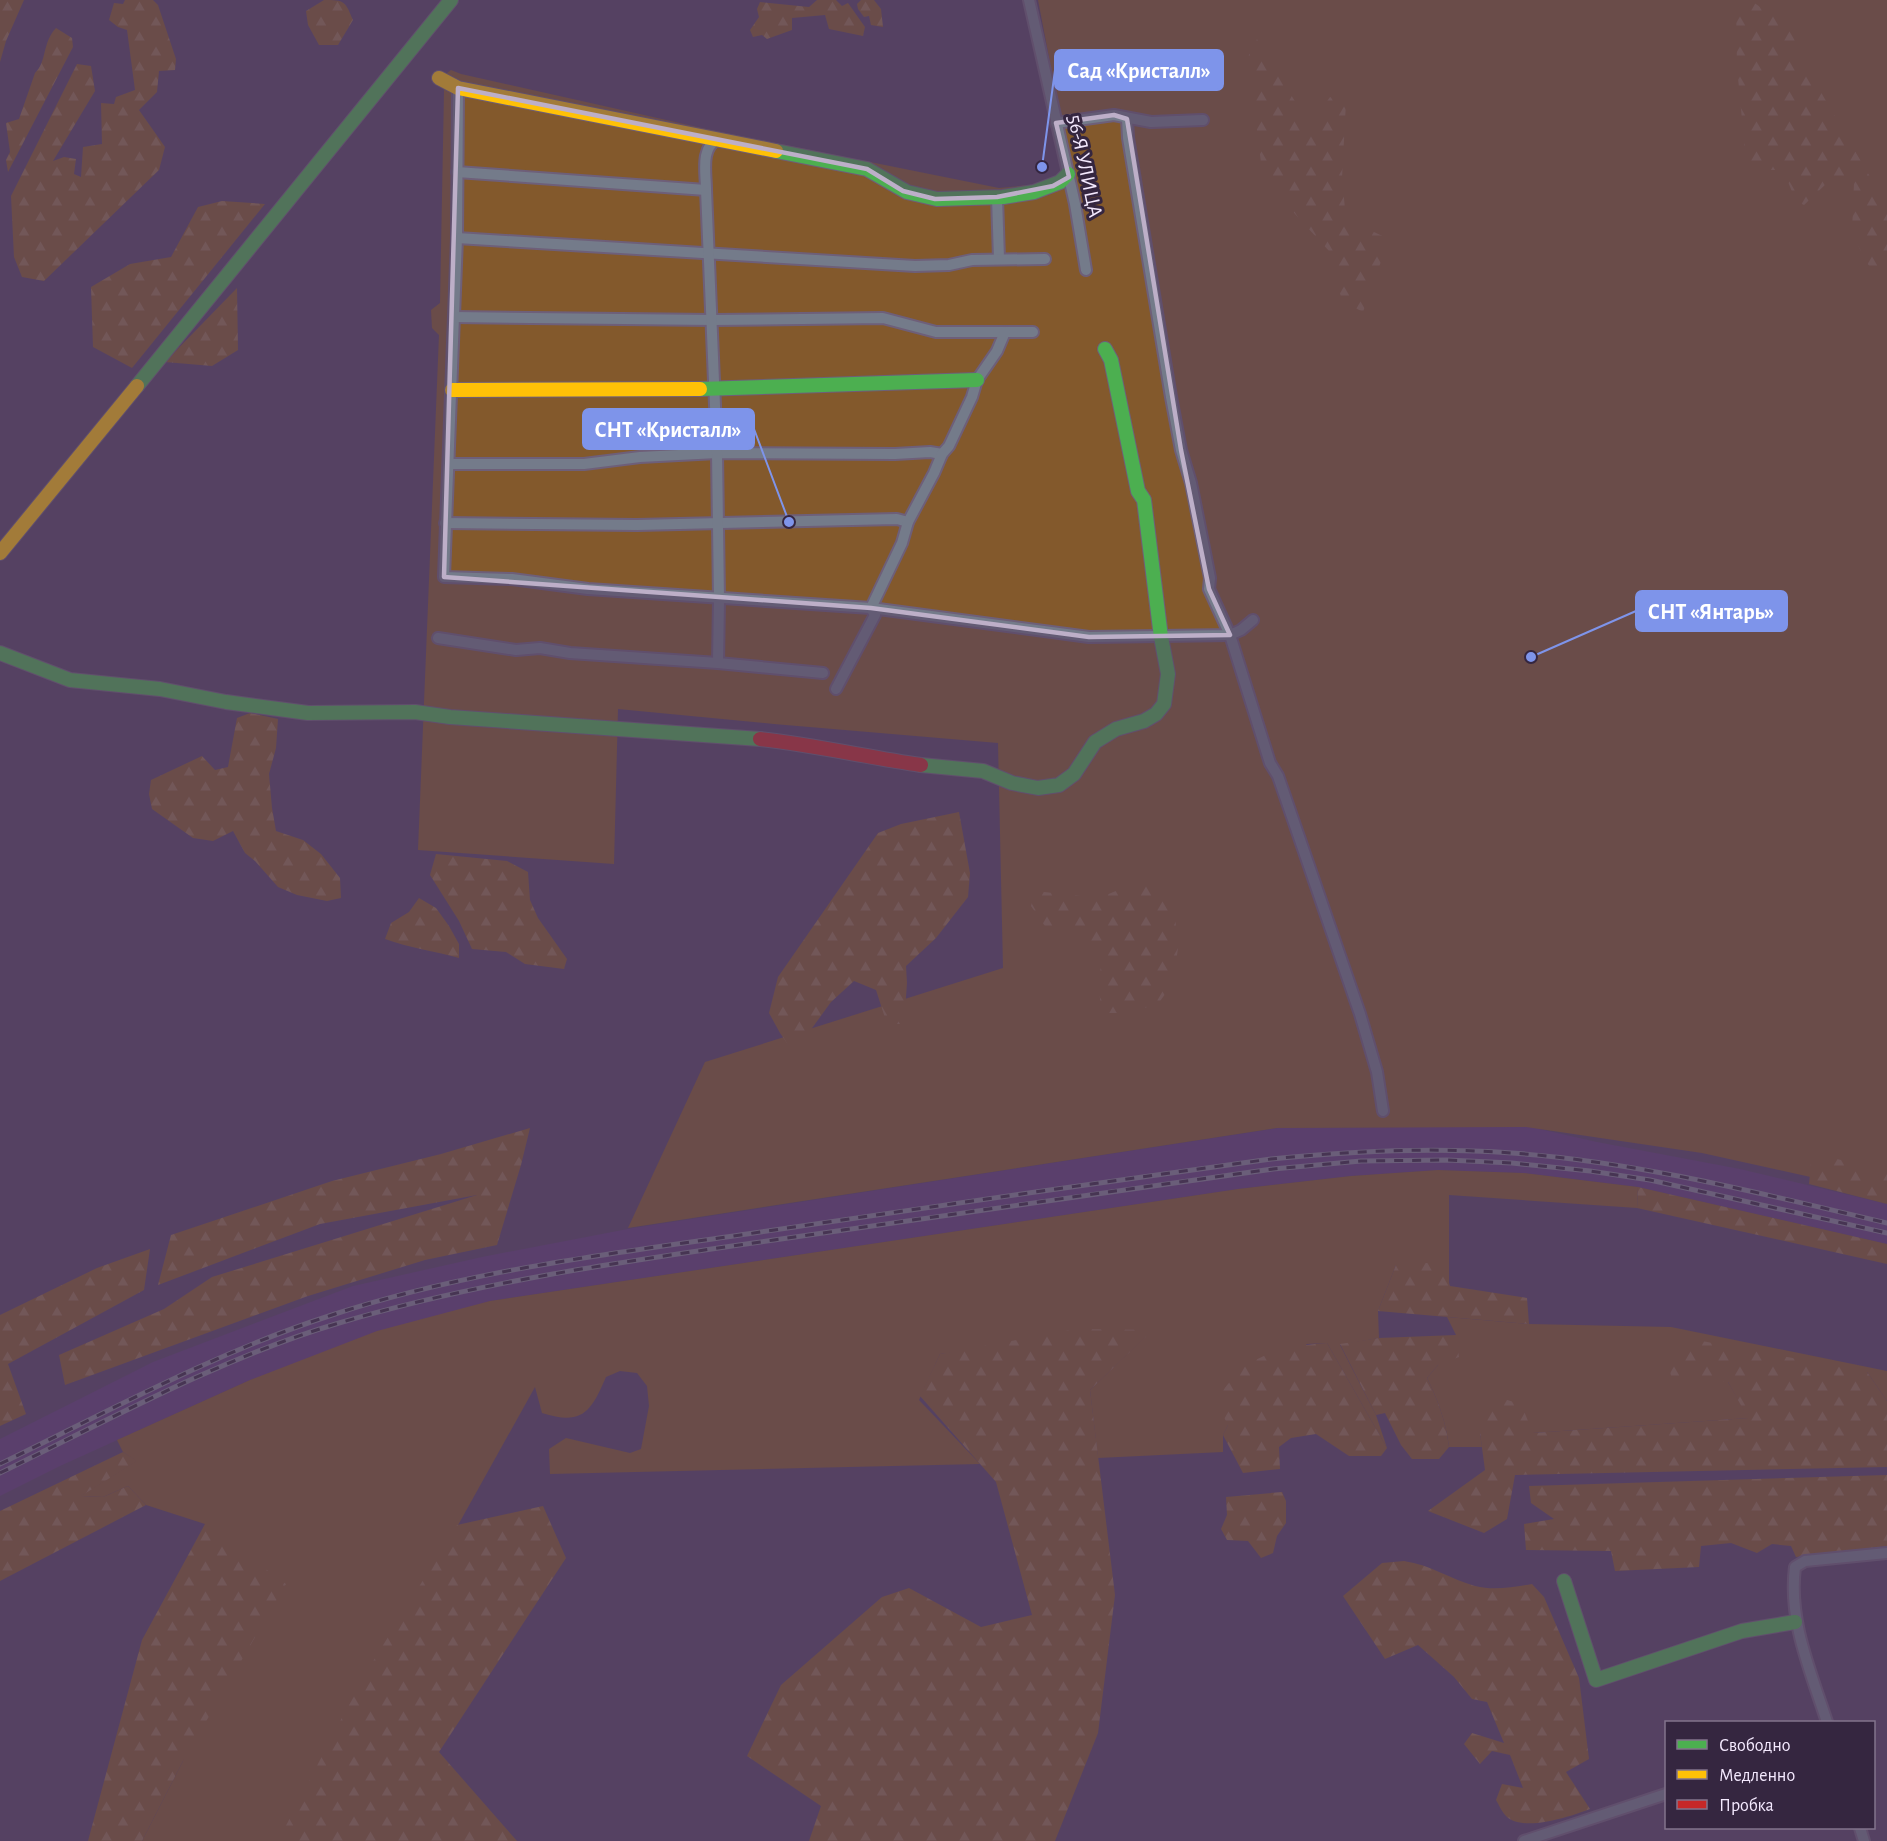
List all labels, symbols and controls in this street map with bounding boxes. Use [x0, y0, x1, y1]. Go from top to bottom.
callout: Сад «Кристалл» [1055, 50, 1223, 90]
text: Сад «Кристалл» [1067, 60, 1211, 82]
street label: 56-Я УЛИЦА [1064, 113, 1106, 219]
callout: СНТ «Кристалл» [583, 409, 754, 449]
text: СНТ «Кристалл» [594, 419, 742, 441]
callout: СНТ «Янтарь» [1636, 591, 1787, 631]
text: СНТ «Янтарь» [1648, 601, 1774, 623]
legend [1665, 1721, 1875, 1829]
text: Свободно [1719, 1736, 1791, 1755]
text: Медленно [1719, 1767, 1795, 1785]
text: Пробка [1719, 1796, 1774, 1815]

